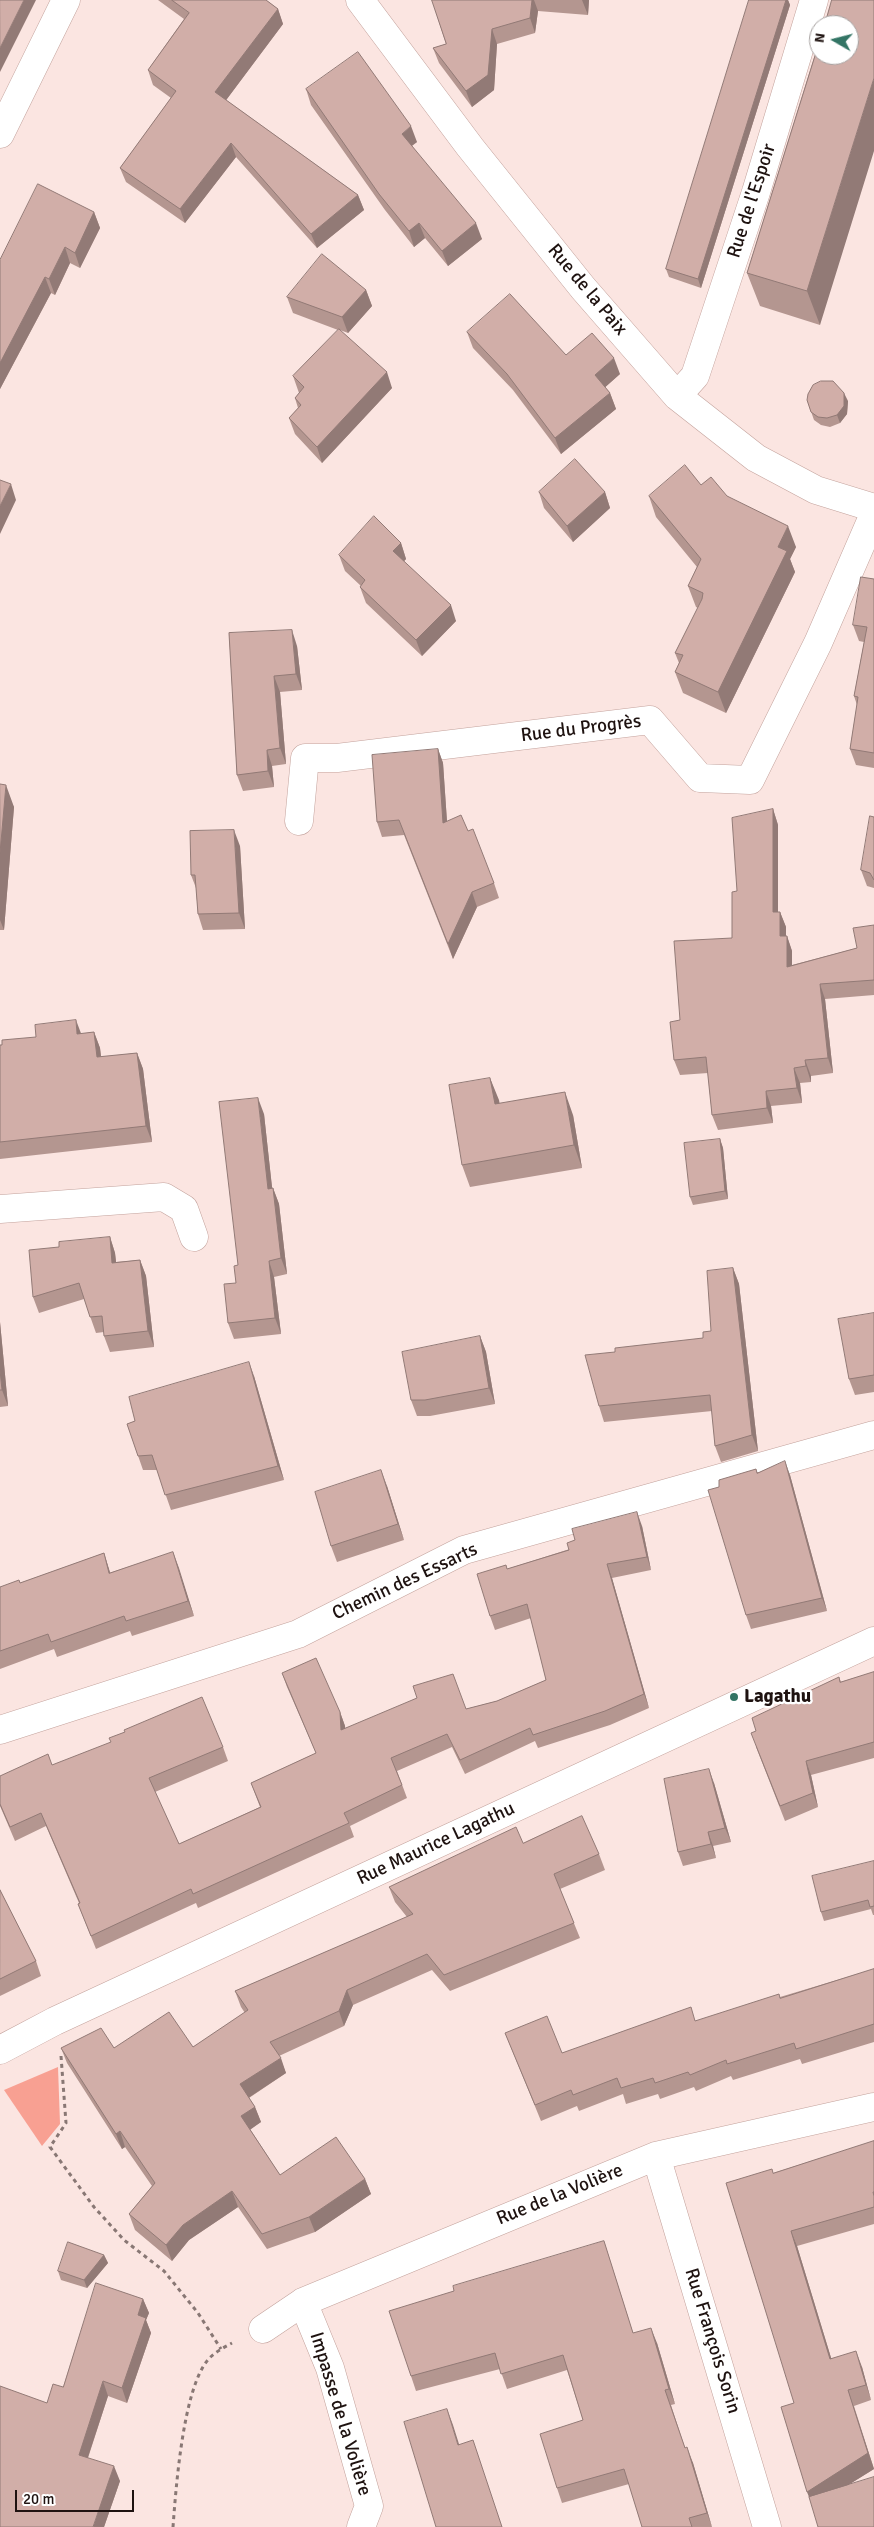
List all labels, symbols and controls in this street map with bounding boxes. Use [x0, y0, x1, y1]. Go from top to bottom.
north arrow [809, 15, 859, 65]
text: N [811, 32, 829, 44]
street label: Rue de l'Espoir [723, 141, 781, 261]
street label: Rue de la Paix [542, 240, 632, 340]
street label: Rue du Progrès [519, 710, 643, 748]
street label: Chemin des Essarts [329, 1538, 481, 1626]
place label: Lagathu [744, 1686, 811, 1708]
marker: Lagathu [728, 1691, 740, 1703]
street label: Rue Maurice Lagathu [353, 1797, 519, 1891]
street label: Rue de la Volière [493, 2159, 627, 2231]
street label: Rue François Sorin [679, 2265, 745, 2417]
street label: Impasse de la Volière [304, 2329, 376, 2499]
scale bar [18, 2480, 136, 2512]
text: 20 m [23, 2490, 54, 2508]

